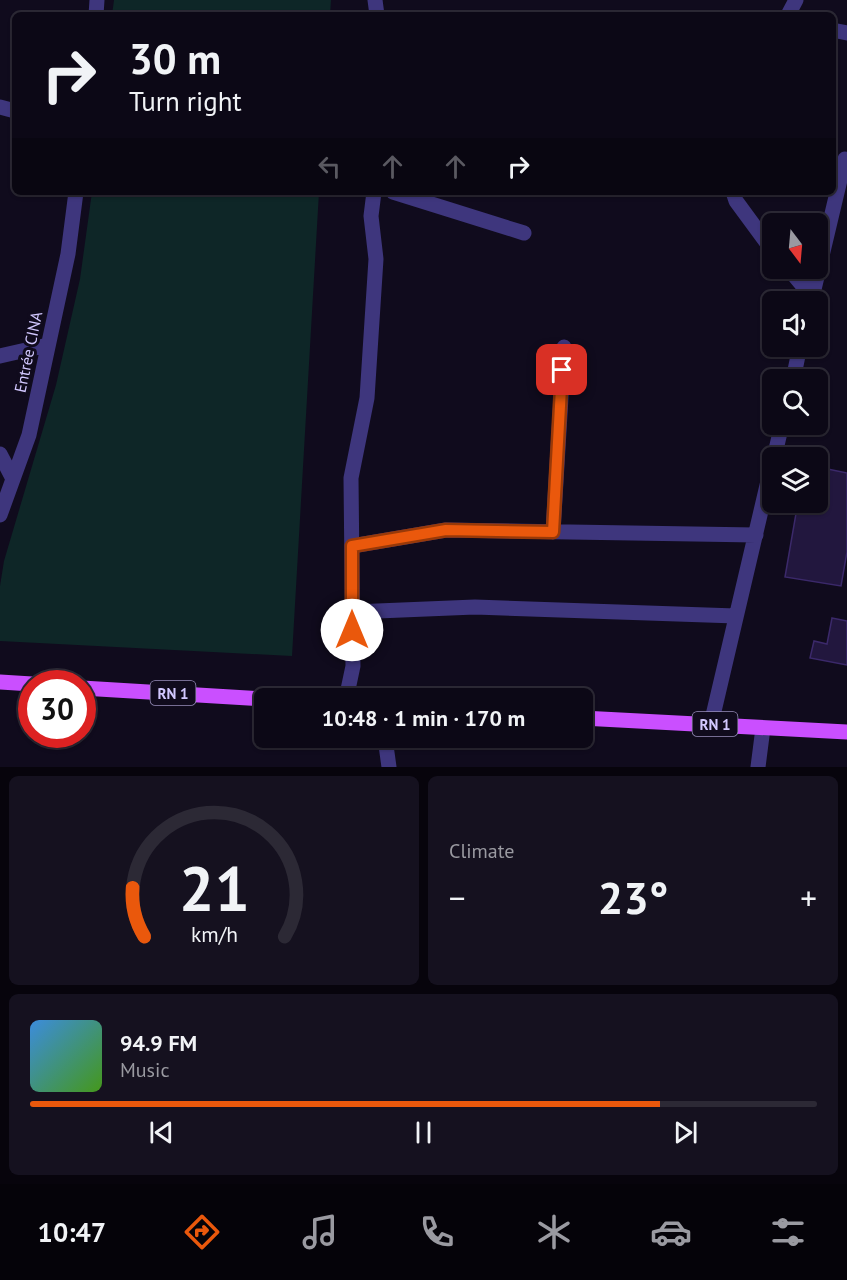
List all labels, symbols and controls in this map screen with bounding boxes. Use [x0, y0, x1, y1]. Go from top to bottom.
text: 30 m [129, 31, 221, 86]
icon: right [30, 36, 108, 114]
text: Turn right [129, 84, 242, 118]
icon: left [313, 150, 346, 183]
icon: ahead [376, 150, 409, 183]
icon: ahead [439, 150, 472, 183]
icon: right [502, 150, 535, 183]
north arrow [762, 213, 828, 279]
map controls [762, 213, 828, 513]
button: sound [762, 291, 828, 357]
street label: Entrée CINA [10, 309, 46, 394]
pin [536, 344, 587, 395]
icon: arrive [545, 353, 578, 386]
button: search [762, 369, 828, 435]
button: layers [762, 447, 828, 513]
position arrow [320, 598, 384, 662]
speed limit sign: 30 [18, 670, 96, 748]
road number: RN 1 [150, 681, 195, 705]
text: 10:48 · 1 min · 170 m [322, 704, 525, 732]
road number: RN 1 [692, 712, 738, 736]
text: Climate [449, 838, 515, 864]
text: 21 [179, 847, 249, 928]
text: 23° [598, 868, 668, 926]
text: − [449, 876, 466, 919]
text: + [800, 876, 817, 919]
text: km/h [190, 921, 237, 949]
text: 94.9 FM [120, 1029, 197, 1057]
text: Music [120, 1057, 169, 1083]
icon: previous [145, 1116, 178, 1149]
icon: pause [407, 1116, 440, 1149]
icon: next [669, 1116, 702, 1149]
icon: directions [181, 1211, 223, 1253]
icon: music [299, 1211, 341, 1253]
icon: phone [416, 1211, 458, 1253]
icon: climate [533, 1211, 575, 1253]
icon: car [650, 1211, 692, 1253]
icon: filters [767, 1211, 809, 1253]
text: 10:47 [38, 1215, 106, 1249]

